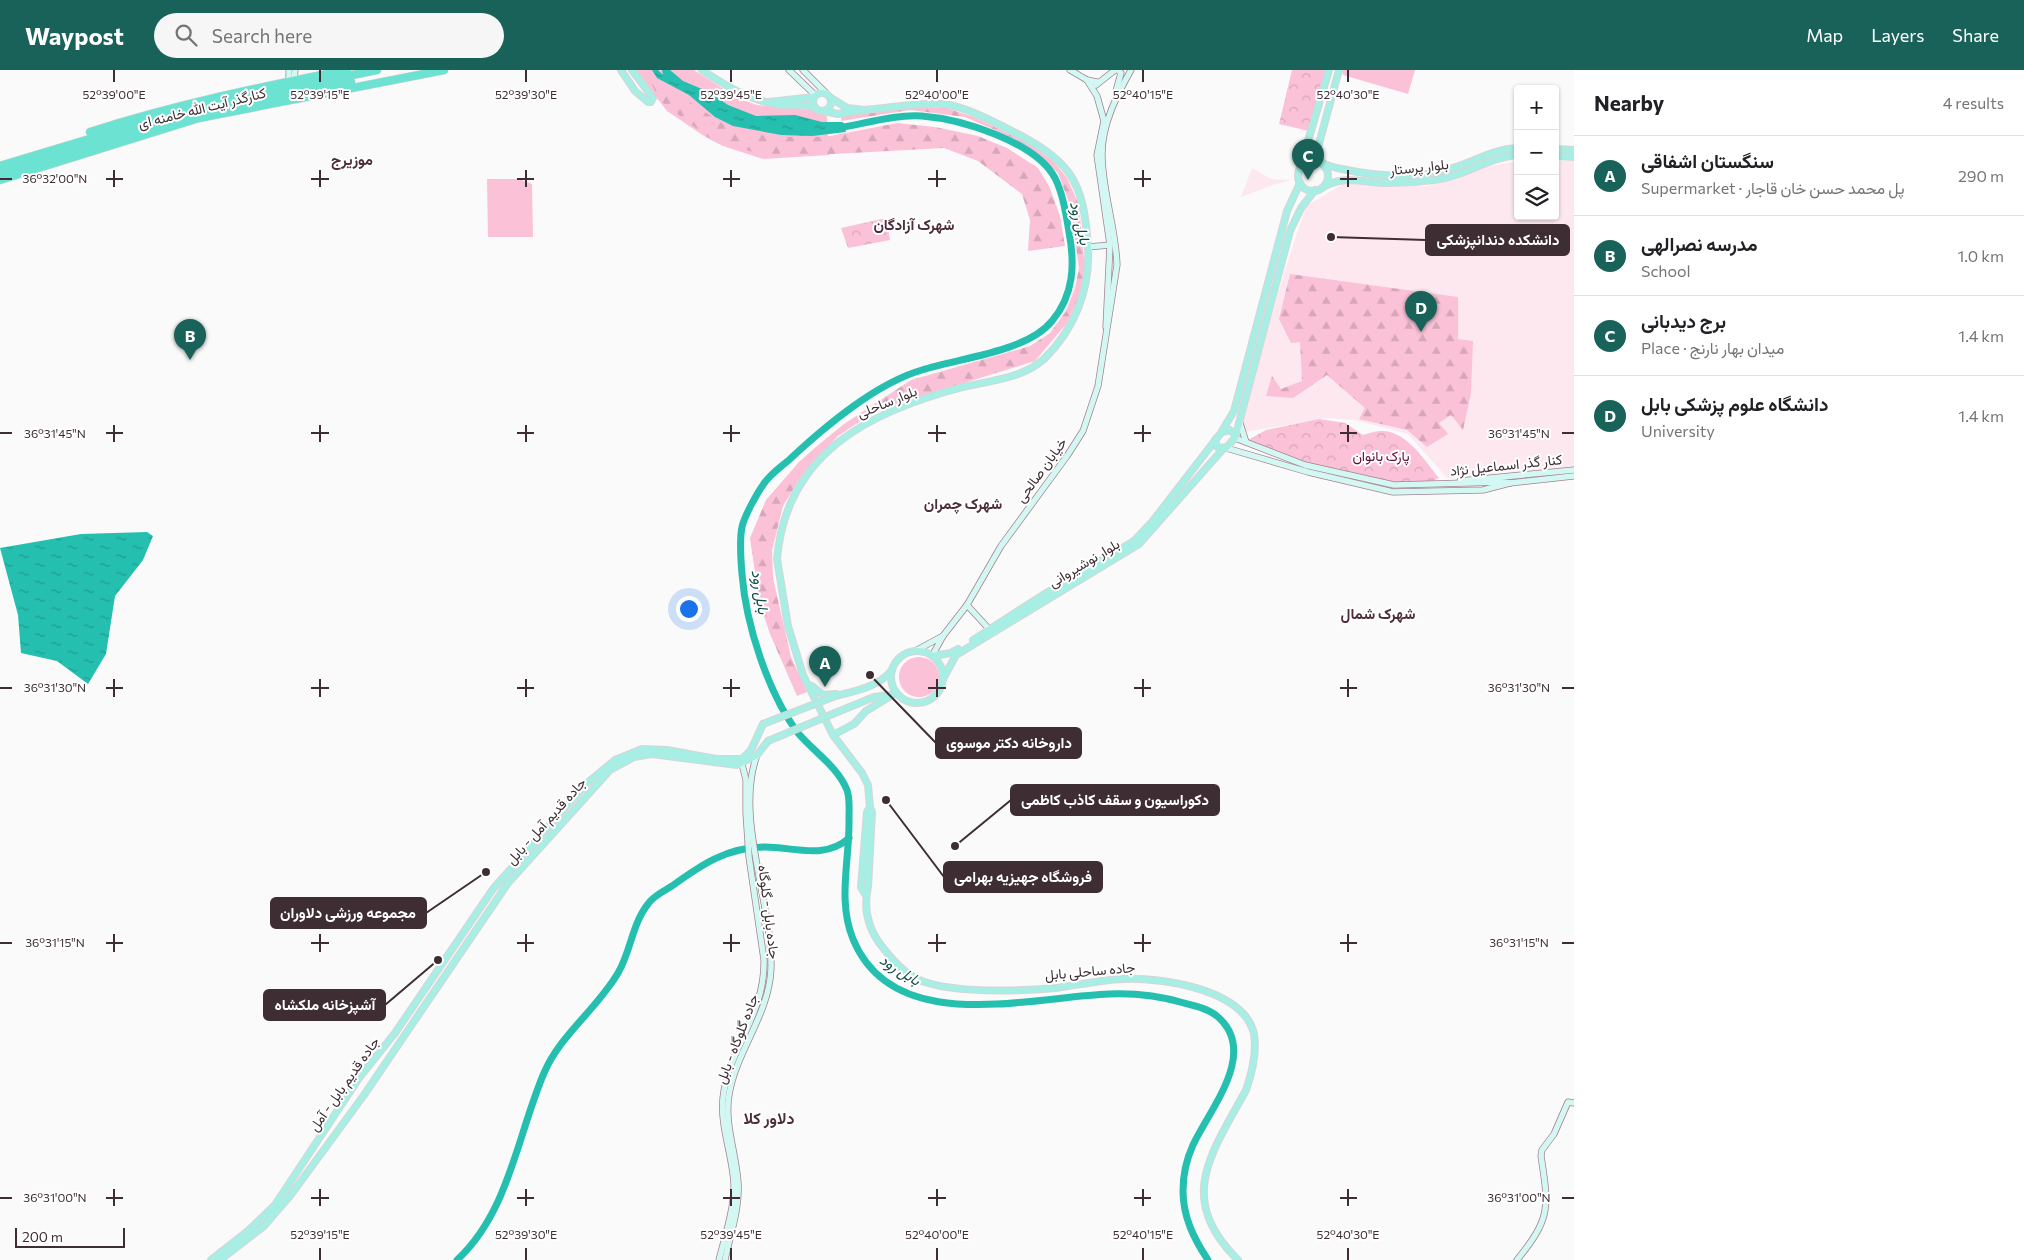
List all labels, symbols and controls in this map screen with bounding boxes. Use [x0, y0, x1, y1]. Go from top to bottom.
search box [154, 13, 504, 58]
text: Waypost [25, 21, 124, 50]
icon: search [172, 21, 200, 49]
text: Search here [212, 24, 312, 47]
text: Map [1806, 24, 1843, 46]
text: Layers [1871, 24, 1924, 46]
text: Share [1952, 24, 1999, 46]
street label: کنارگذر آیت الله خامنه ای [136, 83, 268, 133]
map controls [1514, 85, 1559, 220]
button: + [1514, 85, 1559, 130]
text: 52°39'00"E [82, 87, 146, 101]
text: 52°39'15"E [290, 87, 350, 101]
text: 52°39'30"E [495, 87, 557, 101]
text: 52°39'45"E [700, 87, 762, 101]
text: 52°40'00"E [905, 87, 969, 101]
text: 52°40'15"E [1113, 87, 1173, 101]
text: 52°40'30"E [1316, 87, 1380, 101]
text: Nearby [1594, 90, 1664, 115]
text: 4 results [1943, 93, 2004, 112]
button: − [1514, 130, 1559, 175]
pin: C [1292, 139, 1324, 180]
text: سنگستان اشفاقی [1641, 149, 1774, 172]
district label: موزیرج [331, 150, 373, 170]
street label: بلوار پرستار [1387, 155, 1450, 180]
text: A [1604, 166, 1616, 185]
text: 290 m [1958, 166, 2004, 185]
text: 36°32'00"N [23, 171, 87, 185]
button: layers [1514, 175, 1559, 220]
text: Supermarket · پل محمد حسن خان قاجار [1641, 178, 1904, 197]
water label: بابل رود [1066, 199, 1095, 247]
district label: شهرک آزادگان [873, 215, 955, 234]
callout: دانشکده دندانپزشکی [1426, 225, 1569, 255]
text: دانشکده دندانپزشکی [1437, 230, 1559, 250]
text: مدرسه نصرالهی [1641, 232, 1757, 255]
text: B [1605, 246, 1615, 265]
text: 1.0 km [1958, 246, 2004, 265]
text: School [1641, 261, 1691, 280]
pin: D [1405, 291, 1437, 332]
text: برج دیدبانی [1641, 309, 1726, 332]
pin: B [174, 319, 206, 360]
text: C [1605, 326, 1615, 345]
text: 1.4 km [1958, 326, 2004, 345]
text: Place · میدان بهار نارنج [1641, 338, 1784, 357]
street label: بلوار ساحلی [854, 382, 920, 422]
text: دانشگاه علوم پزشکی بابل [1641, 392, 1828, 415]
text: D [1604, 406, 1616, 425]
text: 1.4 km [1958, 406, 2004, 425]
text: University [1641, 421, 1715, 440]
text: 36°31'45"N [24, 426, 86, 440]
text: 36°31'45"N [1488, 426, 1550, 440]
street label: خيابان صالحی [1011, 434, 1071, 506]
park label: پارک بانوان [1352, 447, 1410, 466]
street label: کنار گذر اسماعیل نژاد [1449, 450, 1563, 480]
district label: شهرک چمران [924, 494, 1002, 514]
street label: بلوار نوشیروانی [1045, 535, 1123, 591]
water label: بابل رود [748, 568, 773, 616]
your location [676, 596, 702, 622]
district label: شهرک شمال [1341, 604, 1415, 623]
pin: A [809, 646, 841, 687]
text: 36°31'30"N [24, 680, 86, 694]
text: 36°31'30"N [1488, 680, 1550, 694]
callout: داروخانه دکتر موسوی [936, 728, 1081, 758]
text: داروخانه دکتر موسوی [946, 733, 1072, 752]
street label: جاده قدیم آمل - بابل [502, 774, 590, 868]
callout: دکوراسیون و سقف کاذب کاظمی [1011, 785, 1219, 815]
text: دکوراسیون و سقف کاذب کاظمی [1021, 790, 1209, 809]
callout: فروشگاه جهیزیه بهرامی [944, 862, 1102, 892]
street label: جاده بابل - گلوگاه [754, 864, 784, 960]
text: فروشگاه جهیزیه بهرامی [954, 867, 1092, 886]
callout: مجموعه ورزشی دلاوران [271, 898, 426, 928]
text: مجموعه ورزشی دلاوران [280, 903, 416, 922]
text: 36°31'15"N [25, 935, 85, 949]
text: 36°31'15"N [1489, 935, 1549, 949]
water label: بابل رود [876, 950, 925, 990]
street label: جاده ساحلی بابل [1044, 958, 1136, 984]
callout: آشپزخانه ملکشاه [264, 990, 385, 1020]
street label: جاده گلوگاه - بابل [712, 992, 762, 1086]
text: آشپزخانه ملکشاه [275, 995, 377, 1015]
street label: جاده قدیم بابل - آمل [305, 1033, 383, 1135]
district label: دلاور کلا [744, 1108, 794, 1129]
text: 36°31'00"N [23, 1190, 87, 1204]
text: 36°31'00"N [1487, 1190, 1551, 1204]
scale bar [15, 1225, 125, 1248]
text: 52°39'15"E [290, 1227, 350, 1241]
text: 52°39'30"E [495, 1227, 557, 1241]
text: 52°39'45"E [700, 1227, 762, 1241]
text: 52°40'00"E [905, 1227, 969, 1241]
text: 52°40'15"E [1113, 1227, 1173, 1241]
text: 52°40'30"E [1316, 1227, 1380, 1241]
text: 200 m [22, 1228, 63, 1245]

